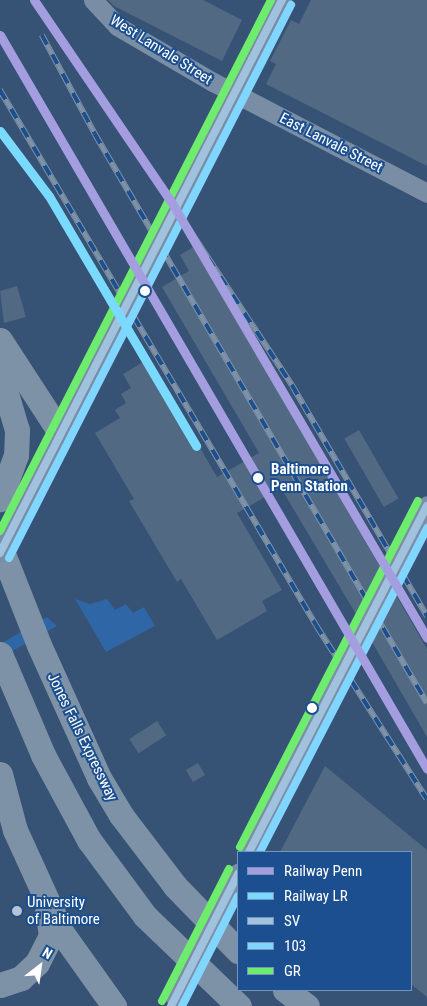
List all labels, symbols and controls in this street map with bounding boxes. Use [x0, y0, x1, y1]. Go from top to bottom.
street label: West Lanvale Street [107, 11, 215, 89]
street label: East Lanvale Street [276, 109, 386, 177]
unlabelled marker [140, 286, 150, 296]
place label: Baltimore Penn Station [271, 460, 348, 495]
marker: Baltimore Penn Station [249, 469, 267, 487]
street label: Jones Falls Expressway [43, 670, 121, 804]
unlabelled marker [307, 703, 317, 713]
legend [237, 851, 412, 991]
text: Railway Penn [284, 862, 362, 880]
text: Railway LR [284, 887, 348, 905]
place label: University of Baltimore [27, 893, 100, 928]
marker: University of Baltimore [11, 905, 23, 917]
text: SV [284, 912, 300, 930]
text: 103 [284, 937, 306, 955]
north arrow [15, 941, 65, 991]
text: N [40, 944, 55, 962]
text: GR [284, 962, 301, 980]

